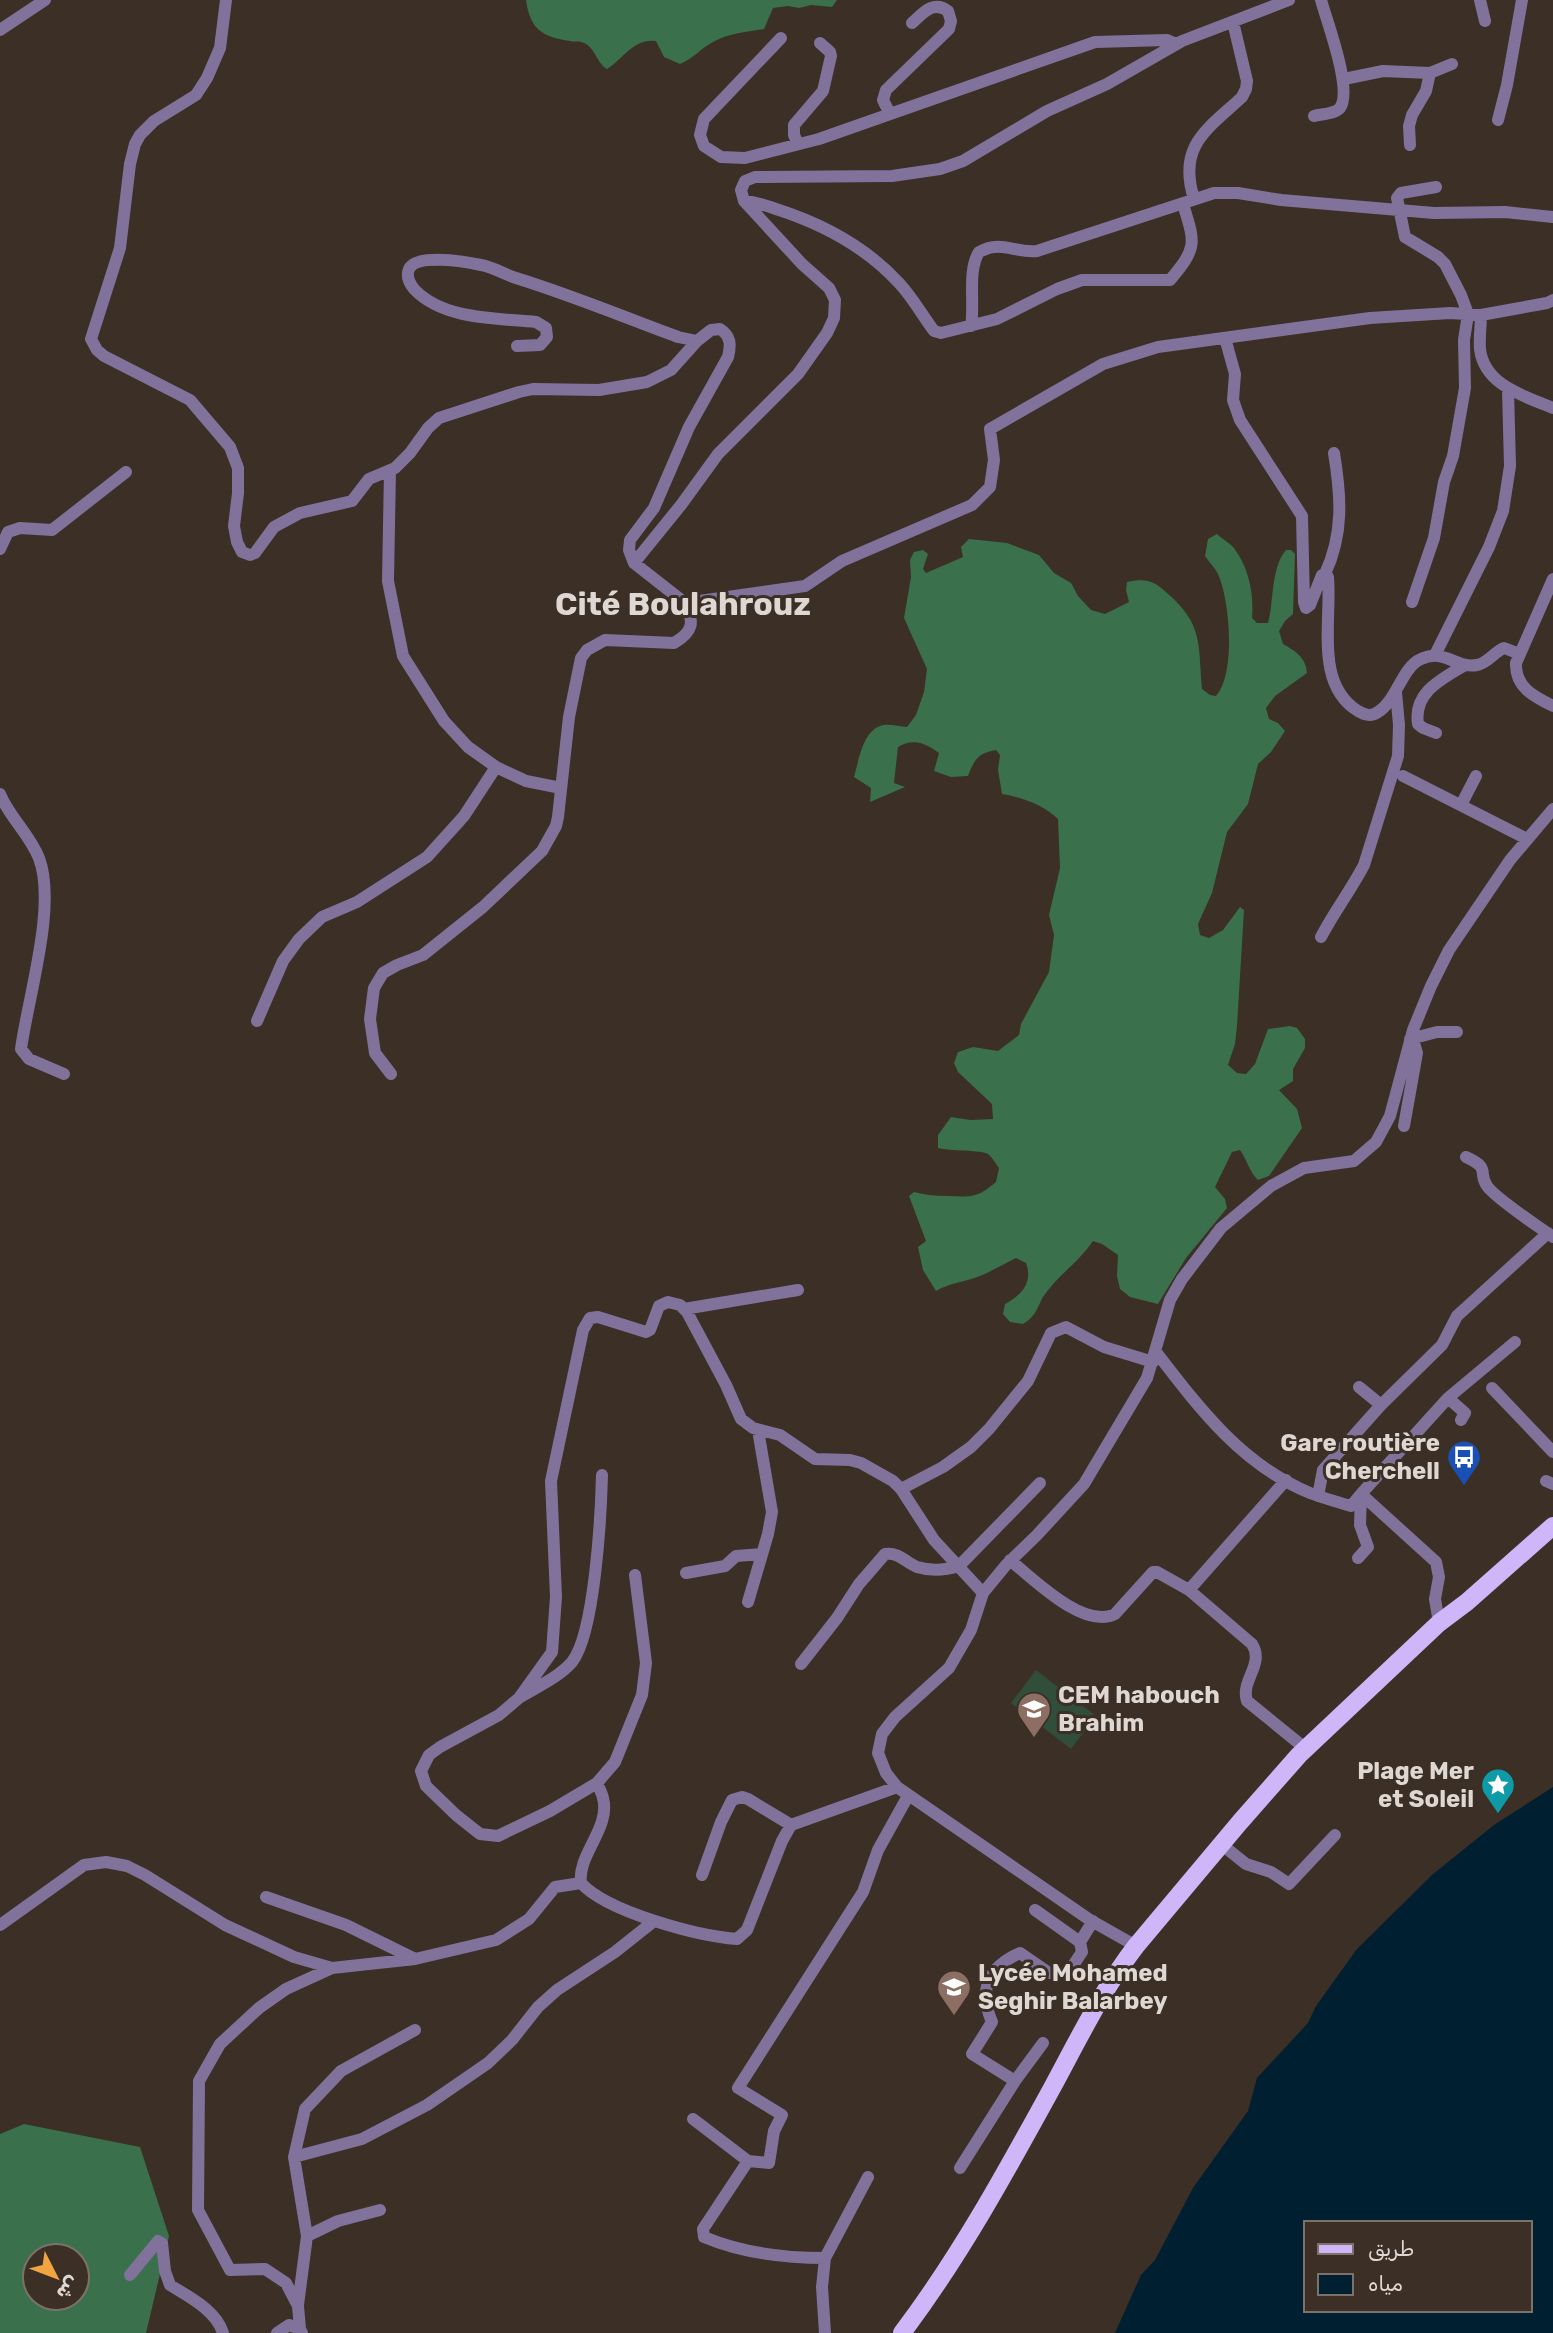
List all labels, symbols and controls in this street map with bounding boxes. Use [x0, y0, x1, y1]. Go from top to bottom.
district label: Cité Boulahrouz [555, 585, 811, 623]
place label: Gare routière Cherchell [1280, 1429, 1440, 1485]
bus stop icon: Gare routière Cherchell [1445, 1438, 1483, 1487]
place label: CEM habouch Brahim [1058, 1681, 1220, 1737]
school or university icon: CEM habouch Brahim [1015, 1690, 1053, 1739]
place label: Plage Mer et Soleil [1357, 1757, 1474, 1813]
place icon: Plage Mer et Soleil [1479, 1766, 1517, 1815]
place label: Lycée Mohamed Seghir Balarbey [978, 1959, 1168, 2015]
school or university icon: Lycée Mohamed Seghir Balarbey [935, 1968, 973, 2017]
legend [1304, 2221, 1532, 2312]
text: طريق [1368, 2236, 1414, 2261]
north arrow [21, 2242, 91, 2312]
text: ش [52, 2271, 85, 2305]
text: مياه [1368, 2271, 1403, 2296]

